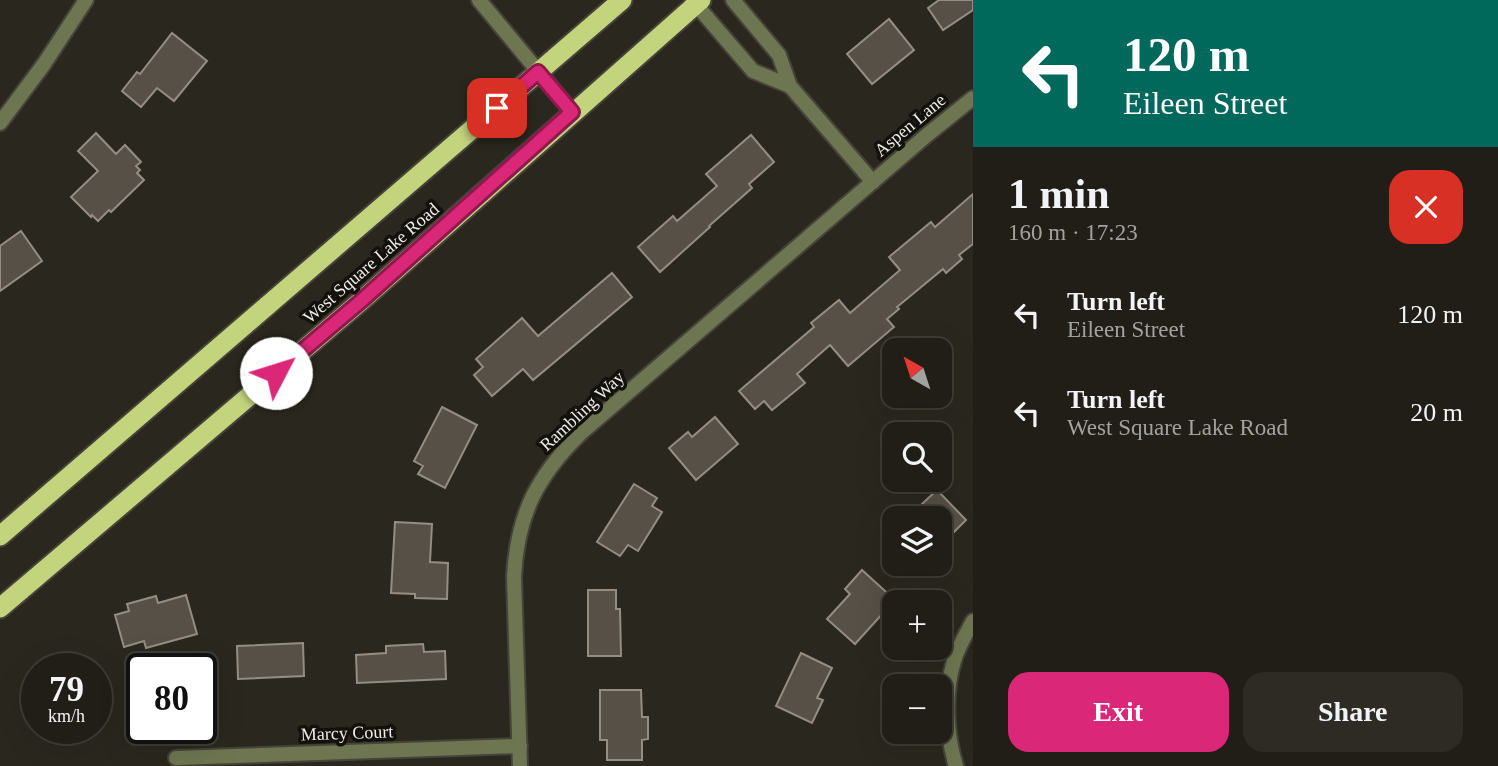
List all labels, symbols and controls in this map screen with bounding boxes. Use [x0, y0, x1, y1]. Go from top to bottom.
text: 120 m [1123, 27, 1250, 82]
icon: left [1008, 28, 1099, 119]
pin [467, 78, 527, 138]
text: Eileen Street [1123, 85, 1287, 121]
icon: arrive [478, 89, 516, 127]
street label: Aspen Lane [870, 90, 950, 160]
button: close [1389, 170, 1463, 244]
text: 1 min [1008, 171, 1110, 217]
street label: West Square Lake Road [299, 199, 443, 327]
text: 160 m · 17:23 [1008, 220, 1138, 245]
text: Turn left [1067, 287, 1165, 316]
icon: left [1008, 296, 1046, 334]
text: 120 m [1397, 300, 1463, 329]
text: Eileen Street [1067, 317, 1185, 342]
position arrow [239, 336, 313, 410]
north arrow [882, 338, 952, 408]
map controls [882, 338, 952, 744]
street label: Rambling Way [536, 367, 628, 455]
text: Turn left [1067, 385, 1165, 414]
icon: left [1008, 394, 1046, 432]
text: 20 m [1410, 398, 1463, 427]
text: West Square Lake Road [1067, 415, 1288, 440]
button: search [882, 422, 952, 492]
button: layers [882, 506, 952, 576]
button: + [882, 590, 952, 660]
speed limit sign: 80 [126, 653, 217, 744]
text: 79 [49, 670, 84, 709]
button: Exit [1008, 672, 1229, 752]
button: Share [1243, 672, 1463, 752]
button: − [882, 674, 952, 744]
text: km/h [48, 706, 85, 726]
street label: Marcy Court [300, 721, 394, 745]

